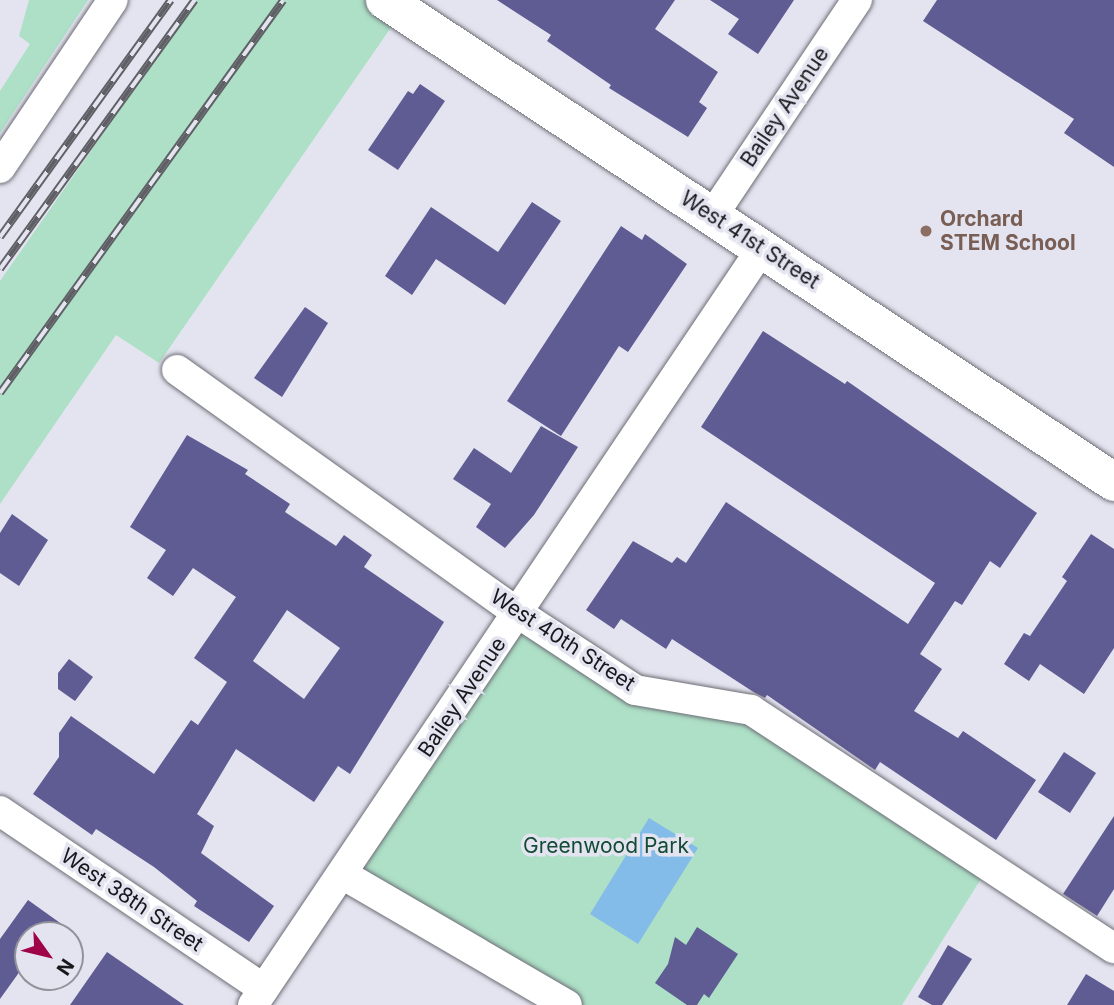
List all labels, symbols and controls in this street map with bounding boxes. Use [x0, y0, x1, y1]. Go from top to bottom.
street label: Bailey Avenue [736, 42, 834, 172]
street label: West 41st Street [676, 186, 824, 294]
place label: Orchard STEM School [940, 206, 1076, 256]
marker: Orchard STEM School [918, 223, 934, 239]
street label: West 40th Street [486, 584, 640, 696]
street label: Bailey Avenue [413, 632, 511, 762]
park label: Greenwood Park [523, 833, 689, 859]
street label: West 38th Street [56, 843, 208, 957]
north arrow [14, 921, 84, 991]
text: N [52, 954, 79, 979]

